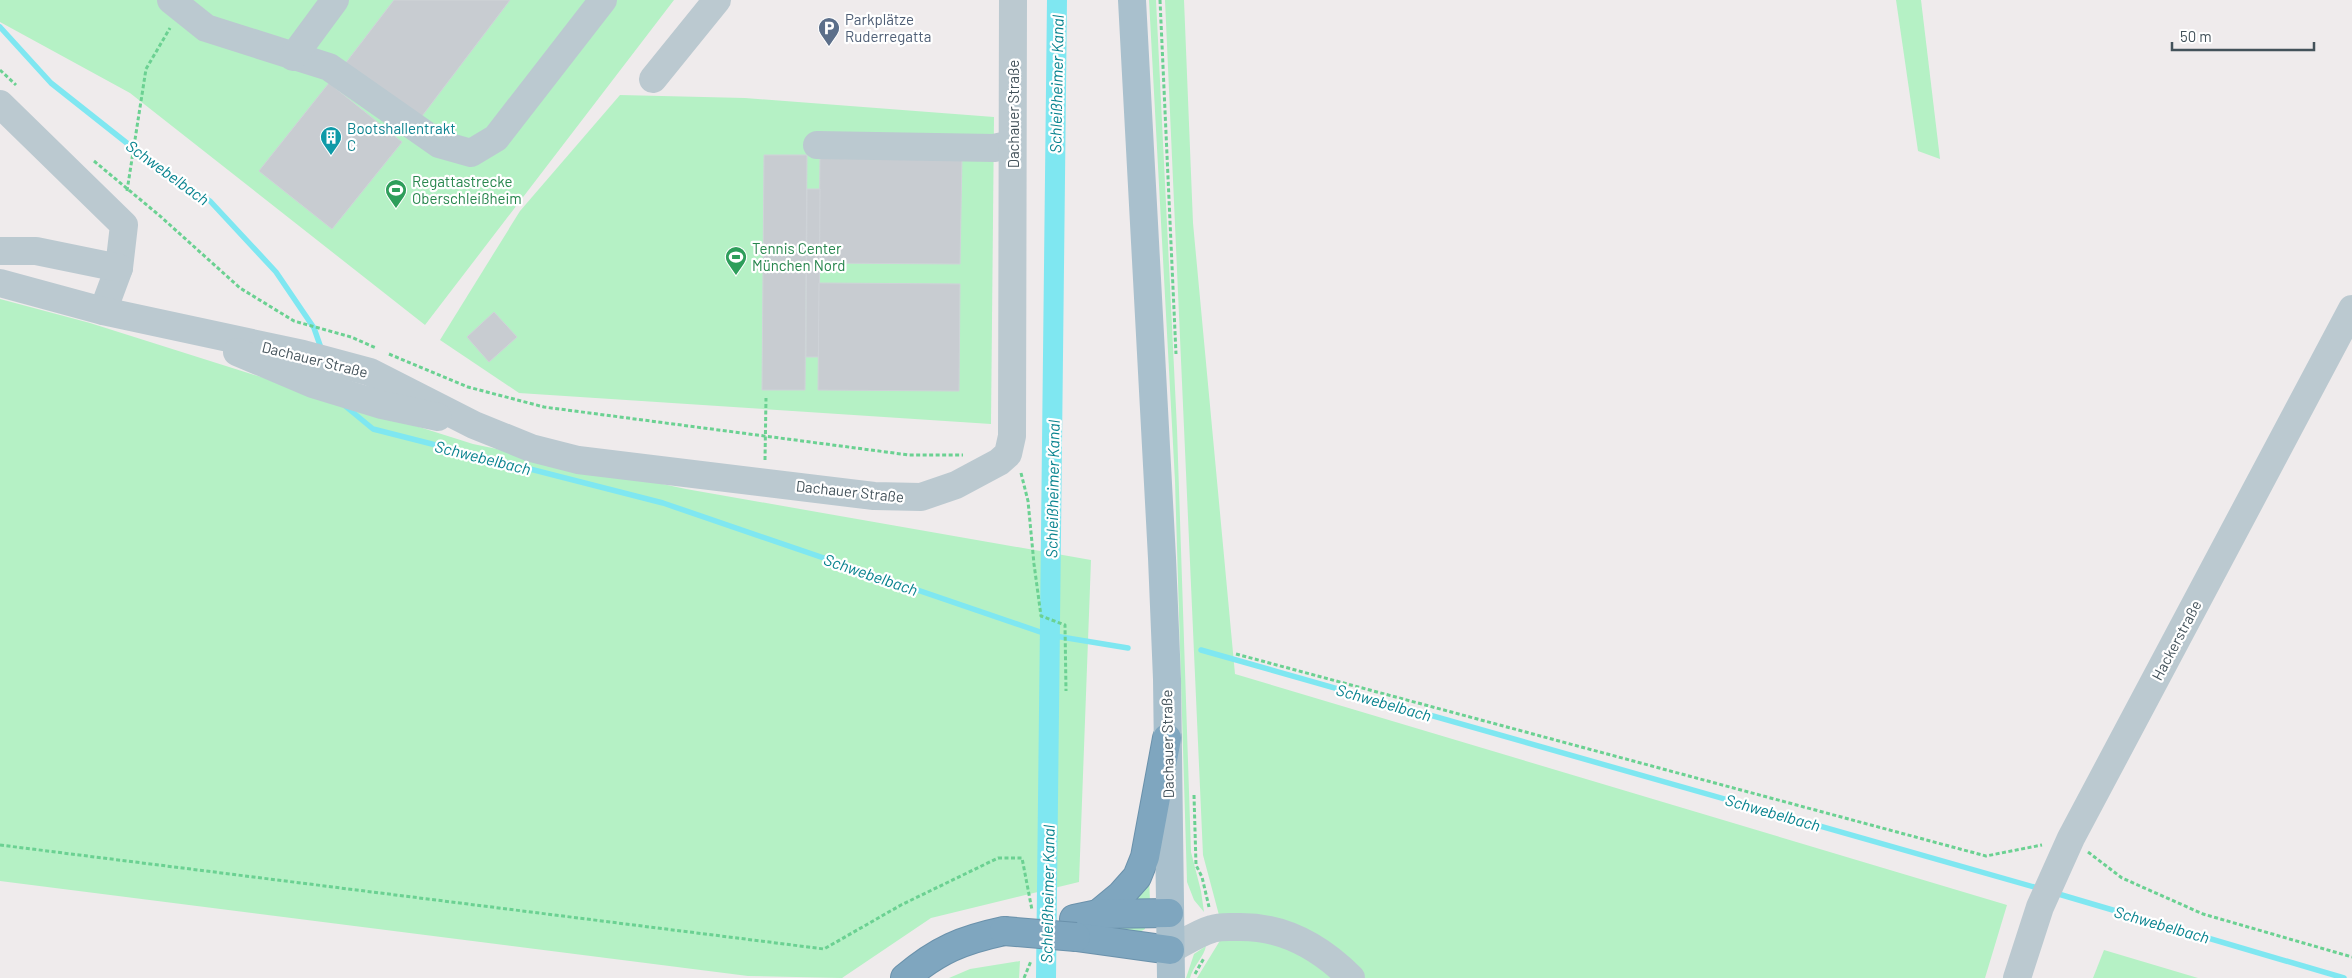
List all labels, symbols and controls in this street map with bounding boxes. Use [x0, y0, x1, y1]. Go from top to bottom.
place label: Parkplätze Ruderregatta [845, 10, 931, 45]
water label: Schleißheimer Kanal [1045, 14, 1067, 153]
parking icon: Parkplätze Ruderregatta [817, 16, 841, 47]
scale bar [2172, 20, 2314, 52]
text: 50 m [2180, 27, 2212, 45]
street label: Dachauer Straße [1004, 60, 1022, 168]
place label: Bootshallentrakt C [347, 119, 456, 154]
building icon: Bootshallentrakt C [319, 125, 343, 156]
water label: Schwebelbach [123, 135, 213, 209]
place label: Regattastrecke Oberschleißheim [412, 172, 522, 207]
sports icon: Regattastrecke Oberschleißheim [384, 178, 408, 209]
place label: Tennis Center München Nord [752, 239, 846, 274]
sports icon: Tennis Center München Nord [724, 245, 748, 276]
street label: Dachauer Straße [260, 337, 370, 381]
water label: Schleißheimer Kanal [1041, 419, 1063, 558]
water label: Schwebelbach [433, 436, 533, 478]
street label: Dachauer Straße [795, 476, 905, 506]
water label: Schwebelbach [822, 549, 920, 599]
street label: Hackerstraße [2147, 597, 2205, 683]
water label: Schwebelbach [1334, 679, 1434, 725]
street label: Dachauer Straße [1157, 690, 1177, 798]
water label: Schwebelbach [1723, 789, 1823, 835]
water label: Schleißheimer Kanal [1036, 824, 1058, 963]
water label: Schwebelbach [2112, 901, 2212, 947]

